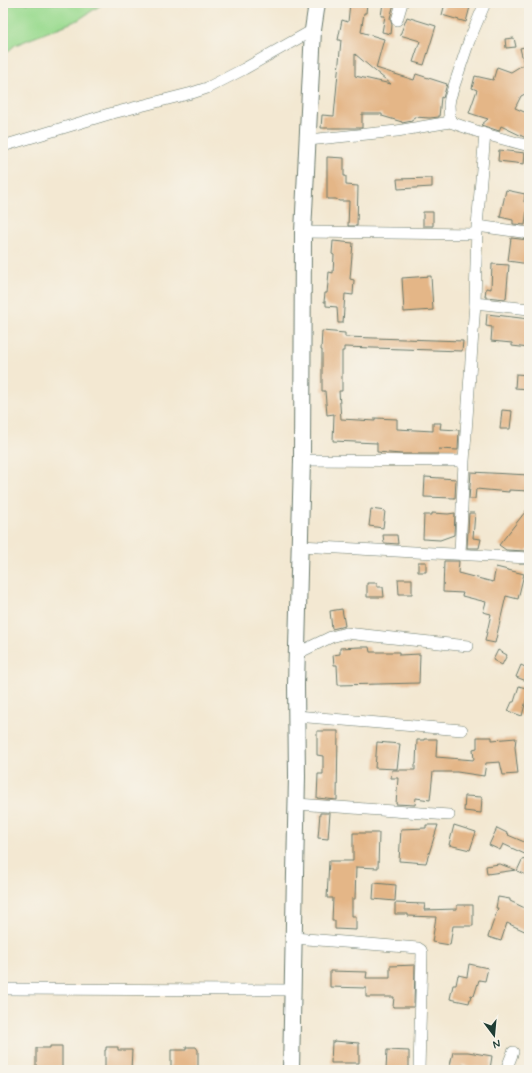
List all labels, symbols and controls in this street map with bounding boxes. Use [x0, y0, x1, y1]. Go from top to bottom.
north arrow [474, 1015, 514, 1055]
text: N [491, 1036, 502, 1051]

